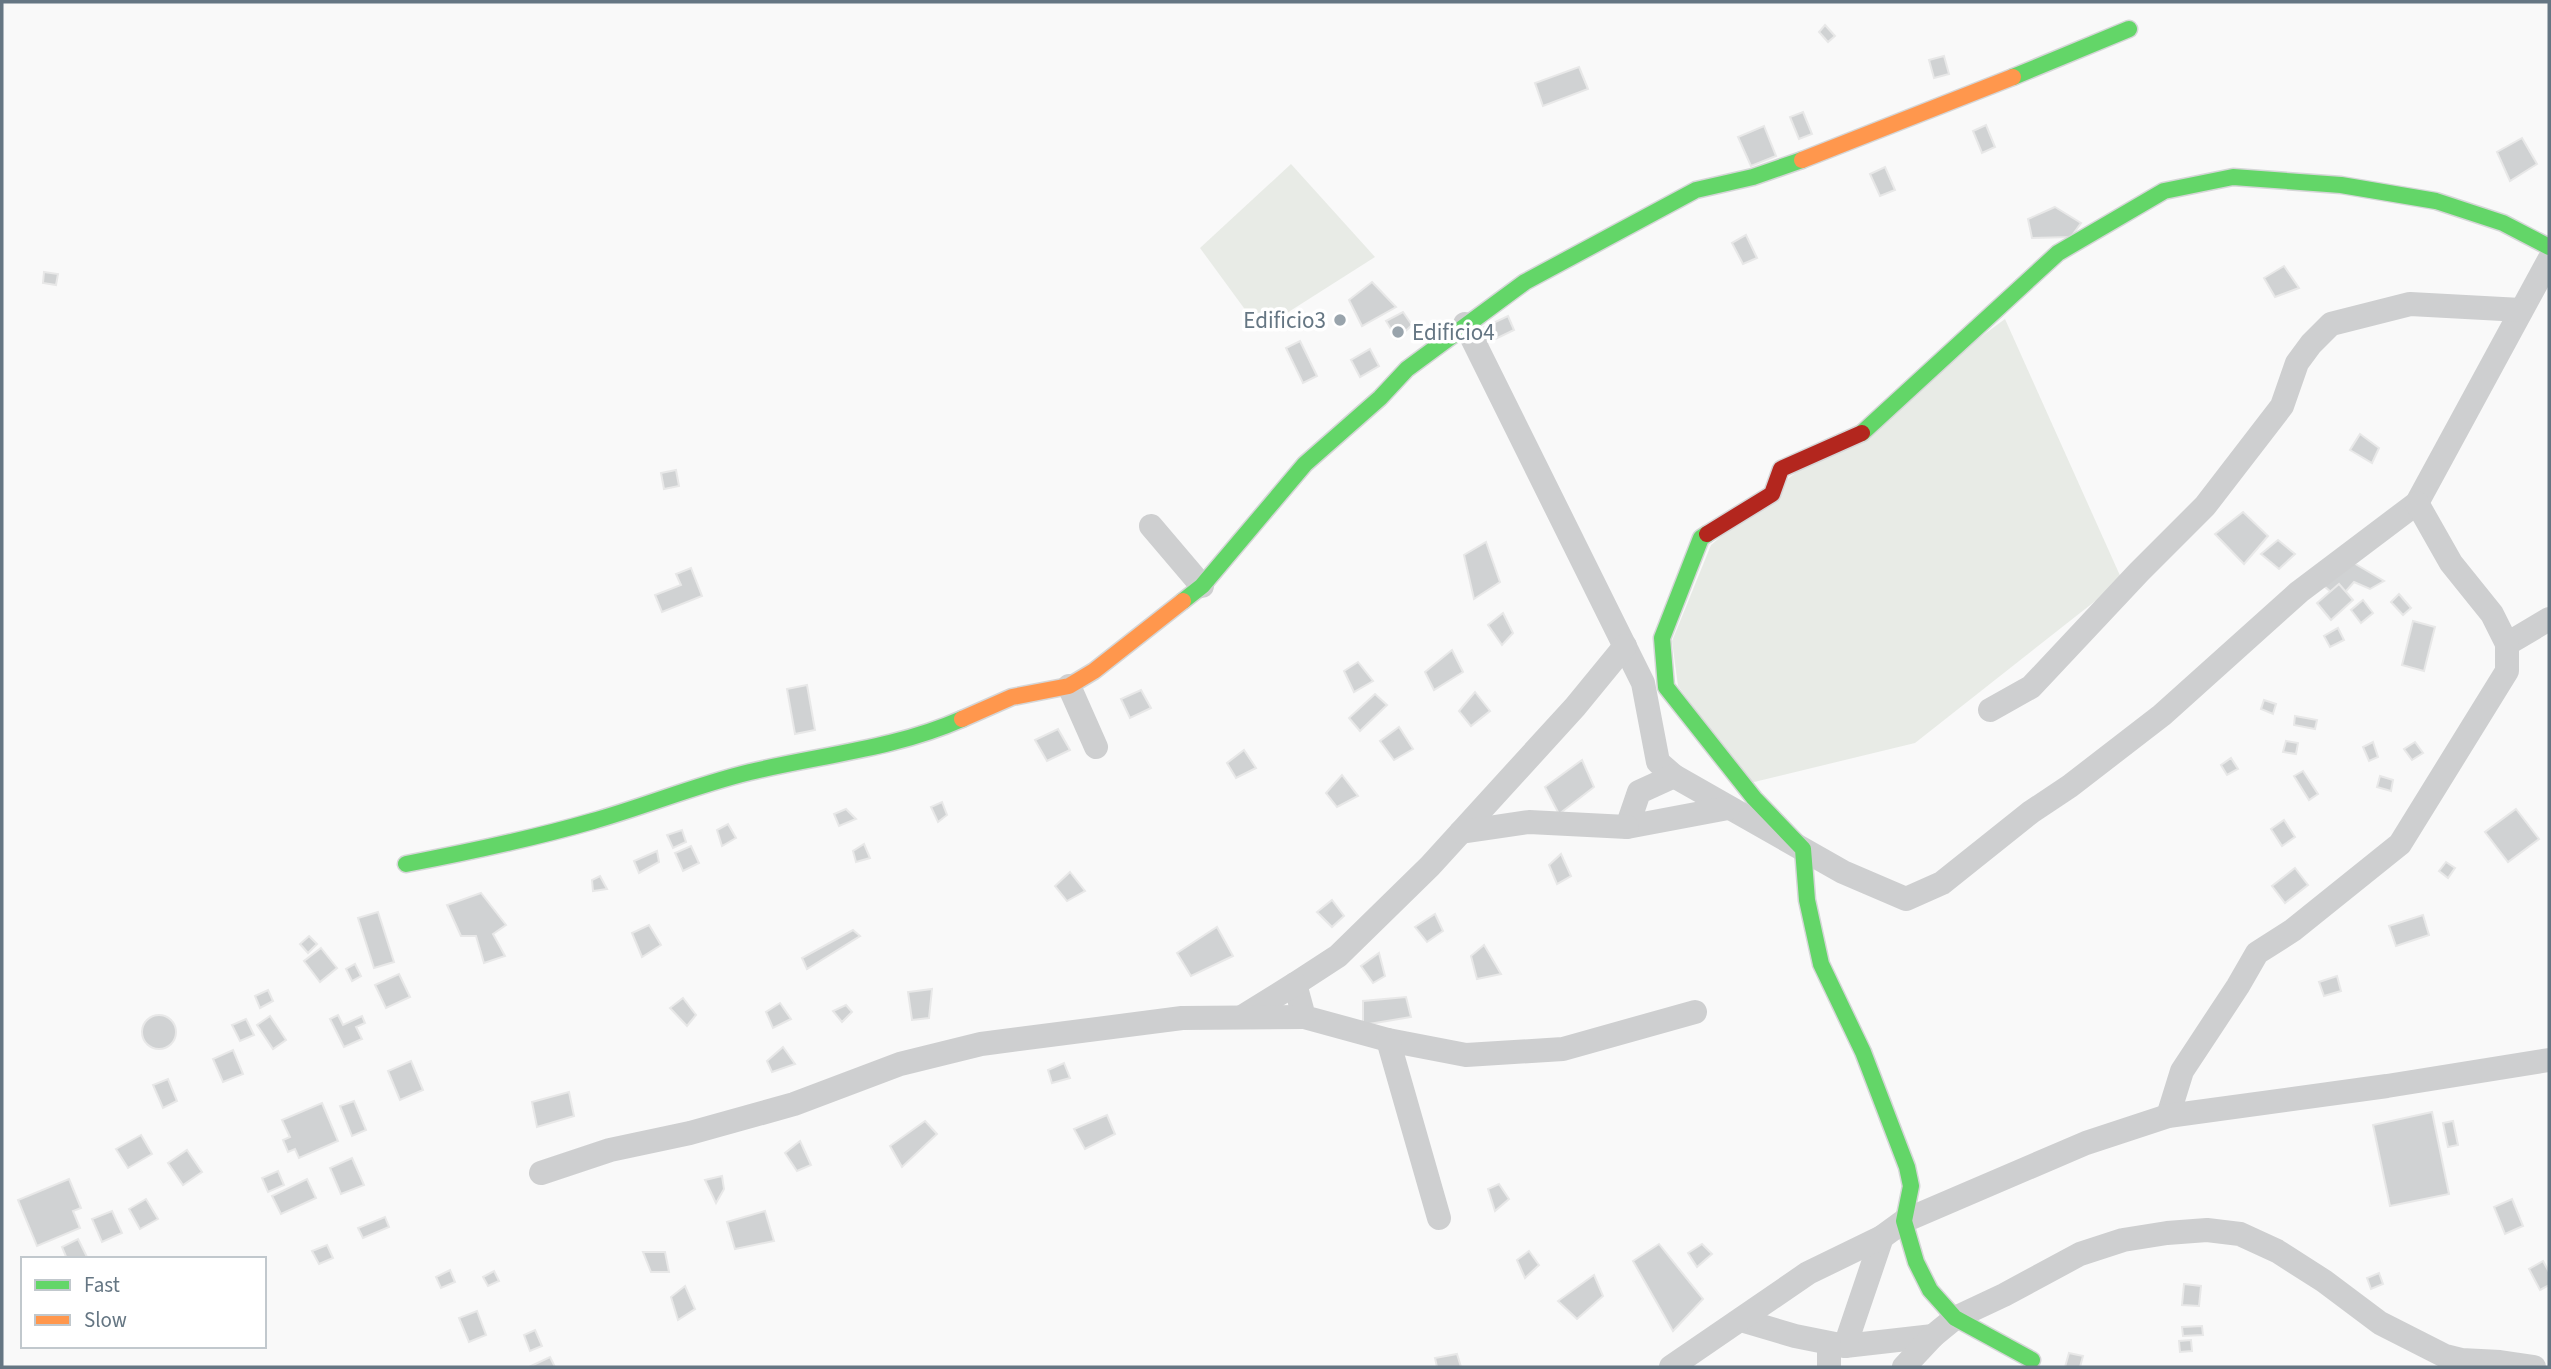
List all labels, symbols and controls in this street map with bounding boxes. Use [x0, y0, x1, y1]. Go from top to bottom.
place label: Edificio3 [1243, 304, 1326, 337]
marker: Edificio3 [1332, 312, 1348, 328]
place label: Edificio4 [1412, 316, 1495, 349]
marker: Edificio4 [1390, 324, 1406, 340]
legend [21, 1257, 266, 1348]
text: Fast [84, 1270, 120, 1300]
text: Slow [84, 1305, 127, 1335]

